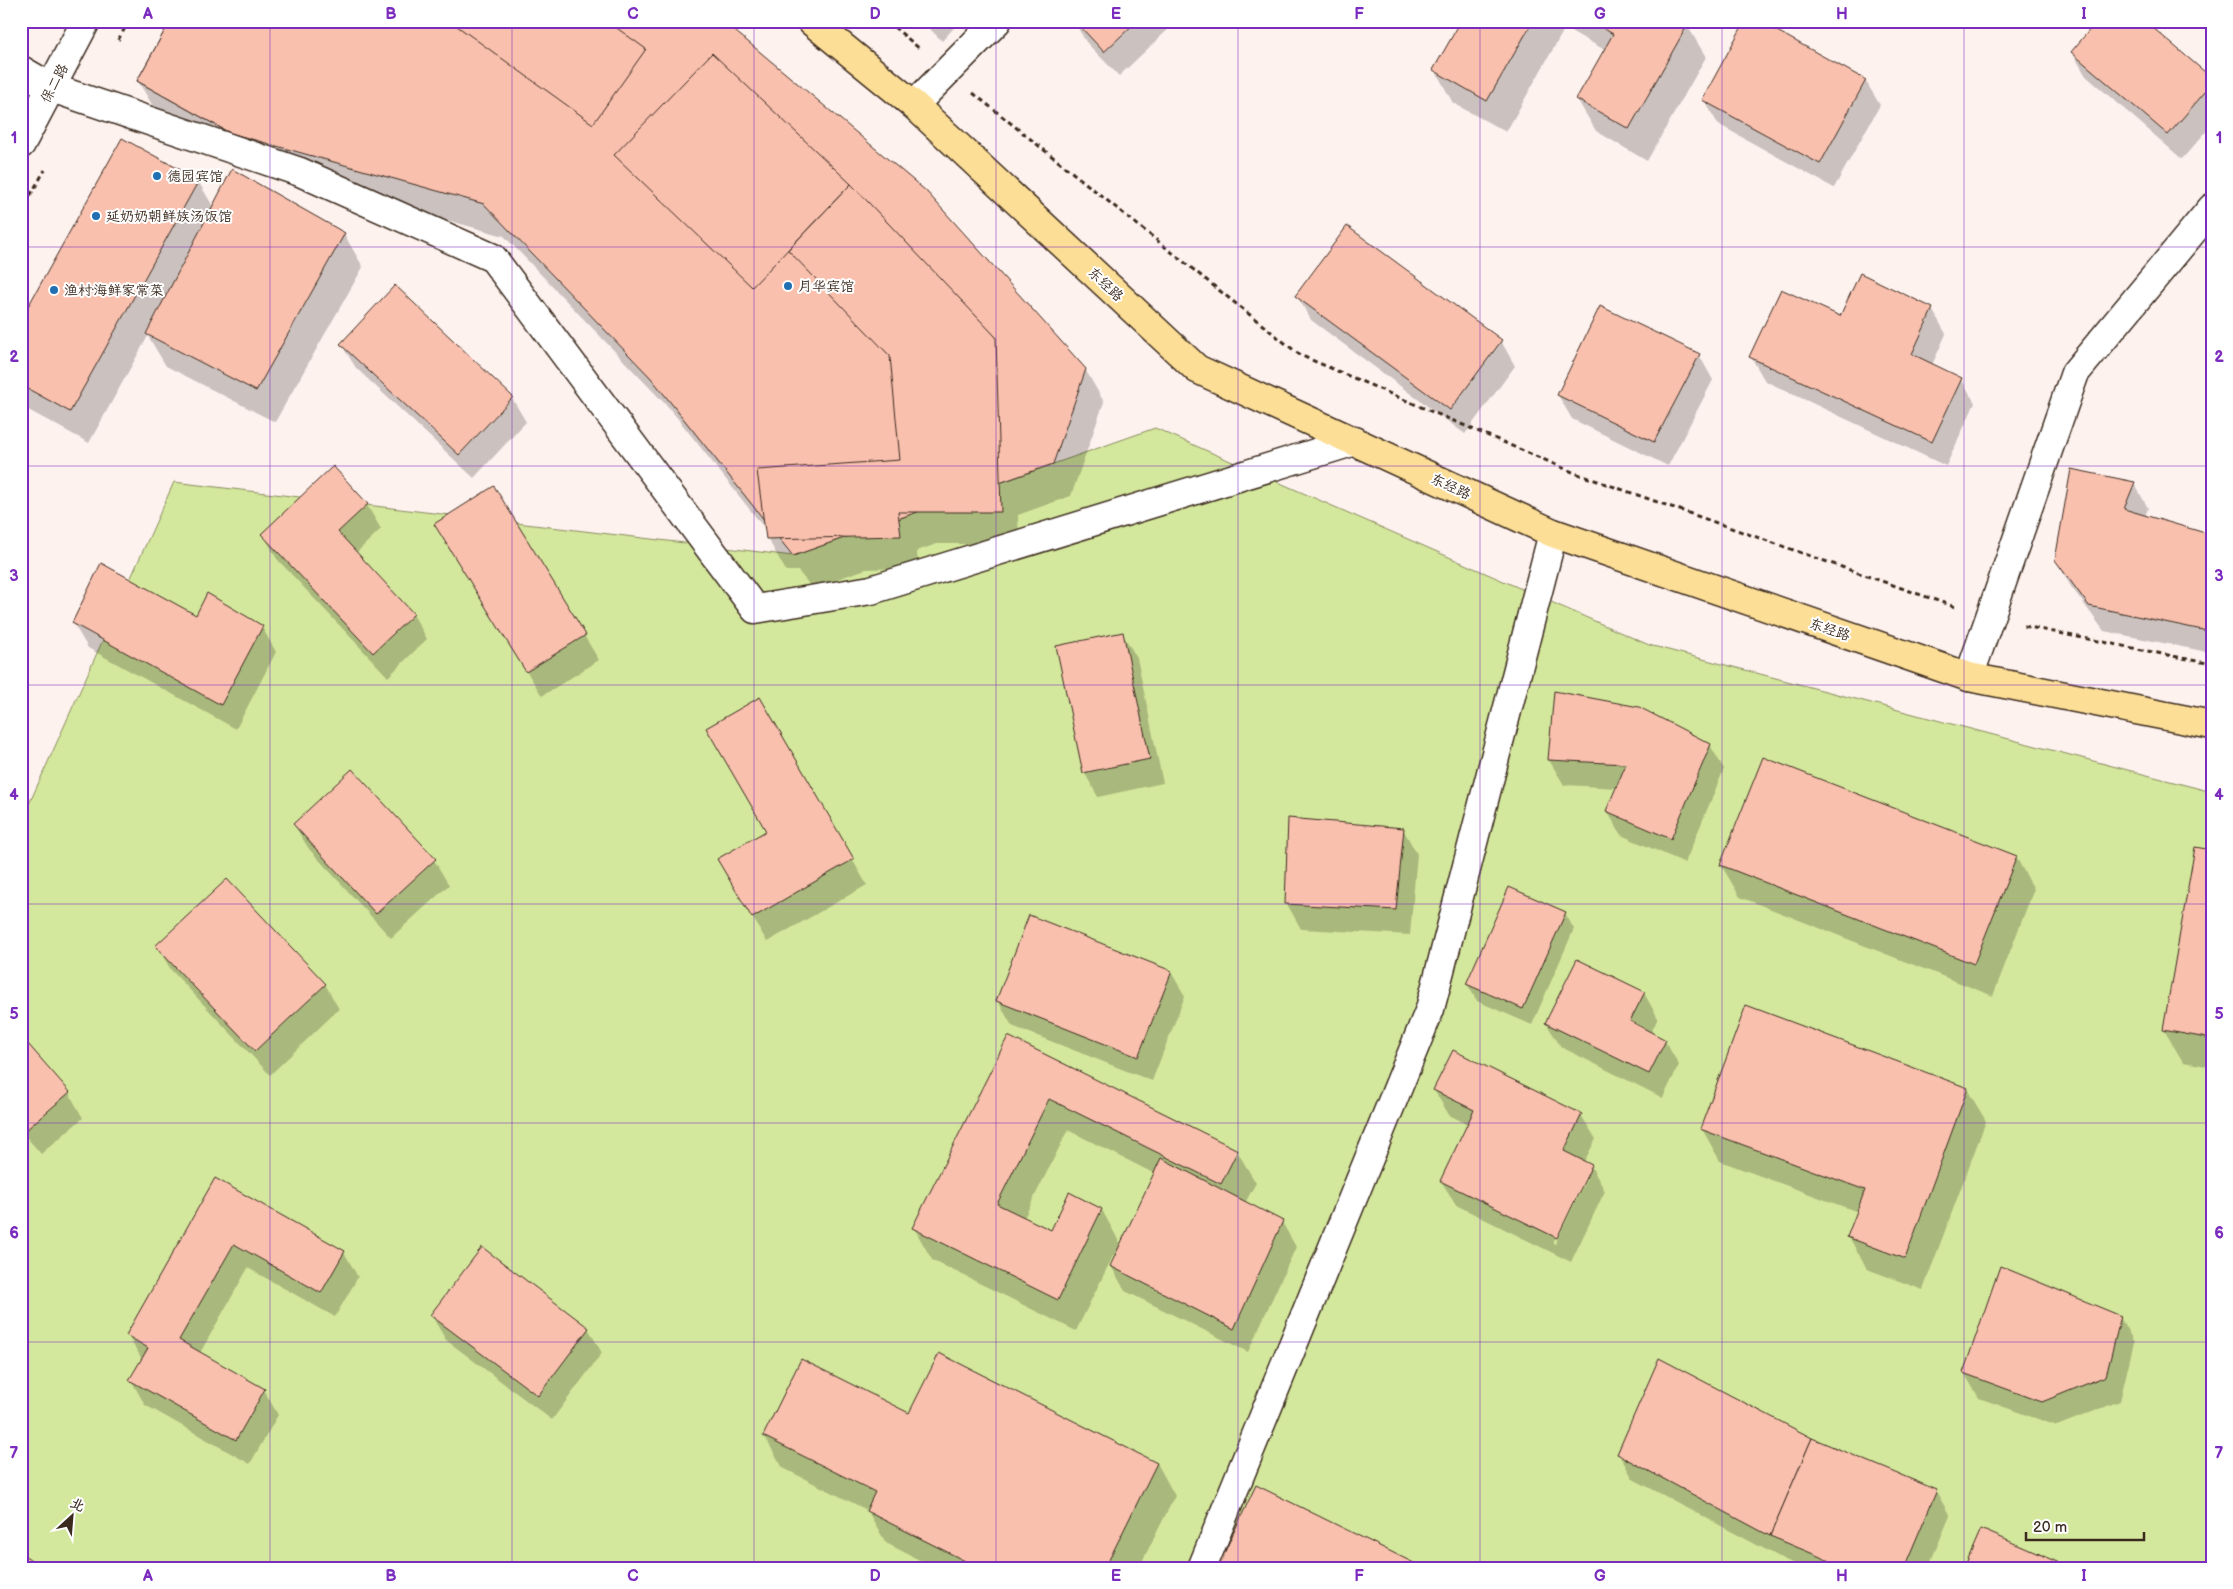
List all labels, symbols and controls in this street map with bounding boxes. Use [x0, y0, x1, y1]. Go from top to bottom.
text: A [142, 5, 153, 24]
text: B [385, 5, 397, 24]
text: C [627, 5, 639, 24]
text: D [869, 5, 881, 24]
text: E [1111, 5, 1121, 24]
text: F [1354, 5, 1364, 24]
text: G [1594, 5, 1606, 24]
text: H [1836, 5, 1848, 24]
text: I [2081, 5, 2087, 24]
street label: 保二路 [37, 61, 72, 106]
text: 1 [11, 129, 17, 148]
text: 1 [2216, 129, 2222, 148]
place label: 德园宾馆 [167, 168, 223, 185]
marker: 德园宾馆 [151, 170, 163, 182]
place label: 延奶奶朝鲜族汤饭馆 [106, 208, 232, 225]
marker: 延奶奶朝鲜族汤饭馆 [90, 210, 102, 222]
street label: 东经路 [1085, 264, 1127, 305]
place label: 月华宾馆 [798, 278, 854, 295]
marker: 月华宾馆 [782, 280, 794, 292]
place label: 渔村·海鲜家常菜 [64, 282, 164, 299]
marker: 渔村·海鲜家常菜 [48, 284, 60, 296]
text: 2 [9, 348, 19, 367]
text: 2 [2214, 348, 2224, 367]
street label: 东经路 [1428, 470, 1473, 503]
text: 3 [9, 567, 19, 586]
text: 3 [2214, 567, 2224, 586]
street label: 东经路 [1807, 615, 1852, 644]
text: 4 [9, 786, 19, 805]
text: 4 [2214, 786, 2224, 805]
text: 5 [9, 1005, 19, 1024]
text: 5 [2214, 1005, 2224, 1024]
text: 6 [9, 1224, 19, 1243]
text: 6 [2214, 1224, 2224, 1243]
text: 7 [10, 1444, 19, 1463]
text: 7 [2215, 1444, 2224, 1463]
north arrow [48, 1492, 98, 1542]
text: 北 [67, 1494, 87, 1515]
scale bar [2026, 1509, 2143, 1541]
text: 20 m [2033, 1518, 2067, 1537]
text: A [142, 1567, 153, 1586]
text: B [385, 1567, 397, 1586]
text: C [627, 1567, 639, 1586]
text: D [869, 1567, 881, 1586]
text: E [1111, 1567, 1121, 1586]
text: F [1354, 1567, 1364, 1586]
text: G [1594, 1567, 1606, 1586]
text: H [1836, 1567, 1848, 1586]
text: I [2081, 1567, 2087, 1586]

